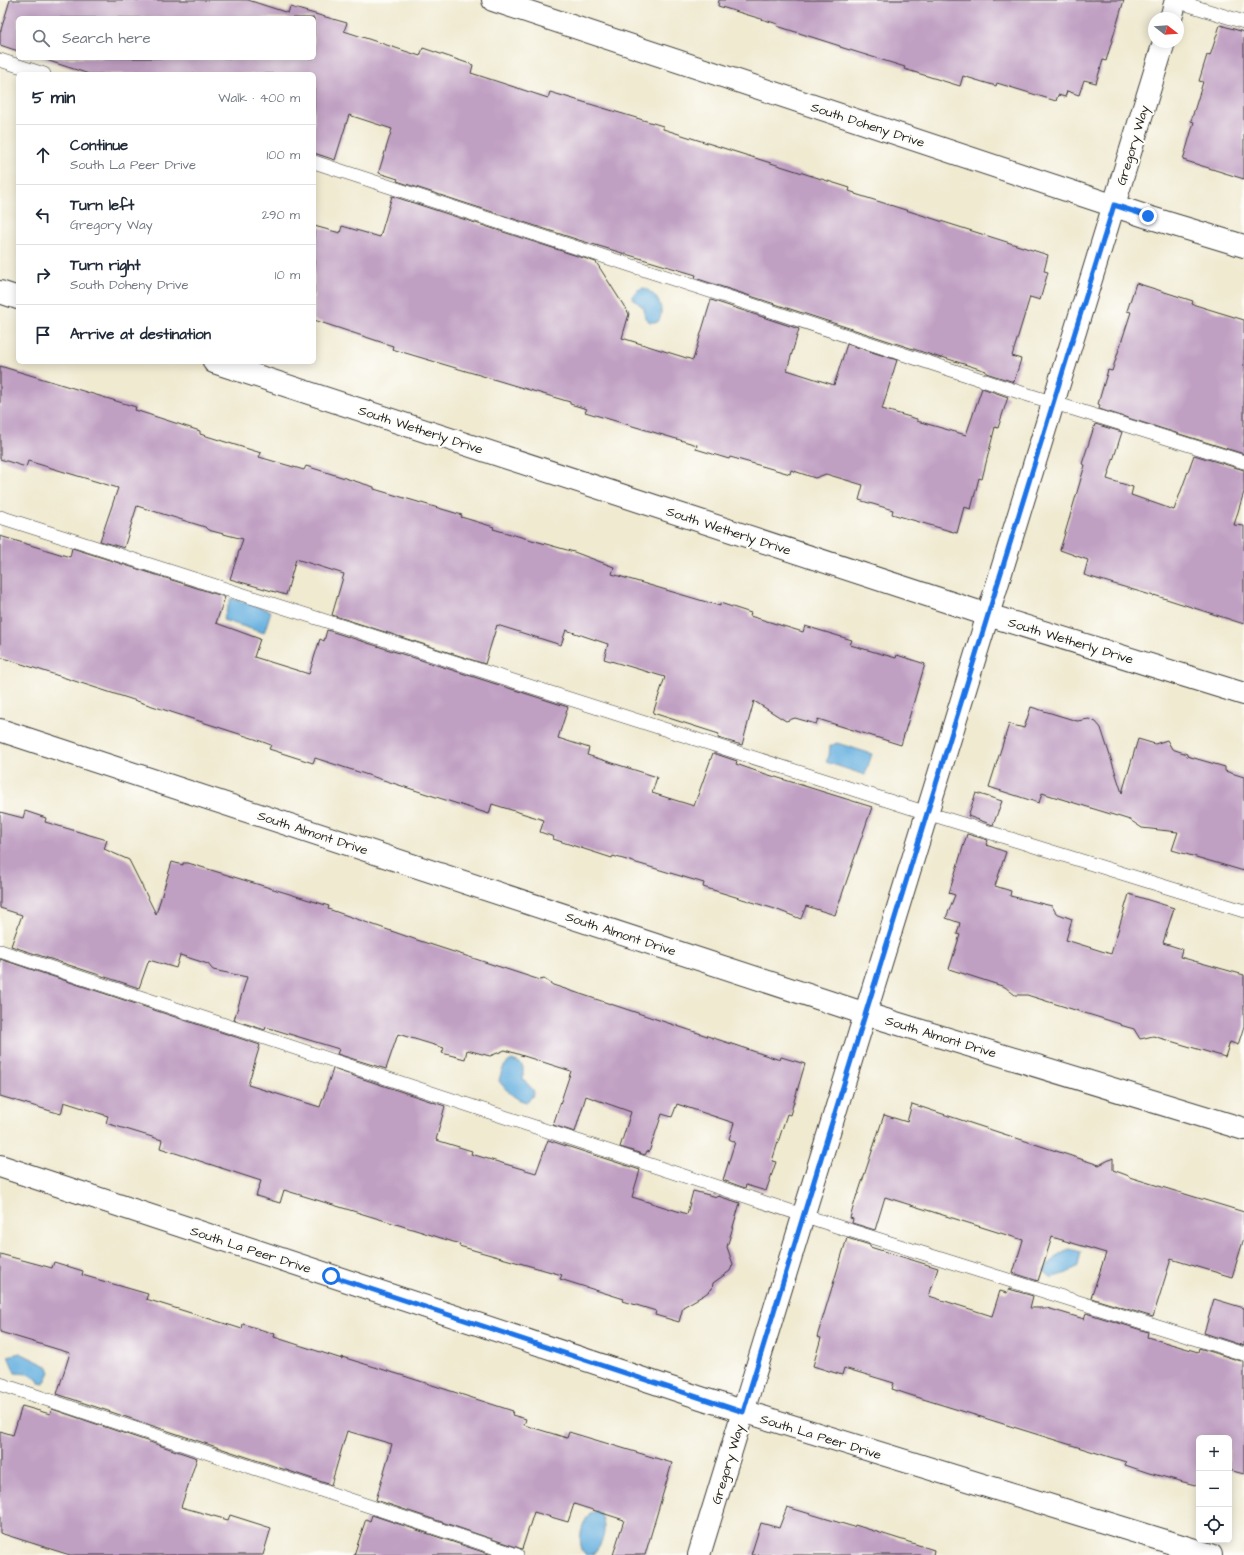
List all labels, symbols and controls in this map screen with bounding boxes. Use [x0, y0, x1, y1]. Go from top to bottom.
north arrow [1148, 12, 1184, 48]
search box [16, 16, 316, 60]
icon: search [30, 27, 52, 49]
text: Search here [62, 28, 151, 49]
text: 5 min [32, 86, 75, 110]
text: Walk · 400 m [218, 89, 300, 107]
street label: South Doheny Drive [808, 98, 927, 153]
street label: Gregory Way [1112, 103, 1155, 188]
text: Continue [70, 135, 128, 156]
icon: ahead [32, 144, 54, 166]
text: 100 m [267, 146, 300, 164]
text: South La Peer Drive [70, 156, 196, 174]
text: Turn left [70, 195, 134, 216]
icon: left [32, 204, 54, 226]
text: 290 m [262, 206, 300, 224]
route end [1139, 207, 1157, 225]
text: Gregory Way [70, 216, 153, 234]
text: Turn right [70, 255, 141, 276]
icon: right [32, 264, 54, 286]
text: 10 m [275, 266, 300, 284]
text: South Doheny Drive [70, 276, 189, 294]
icon: arrive [32, 324, 54, 346]
text: Arrive at destination [70, 324, 211, 345]
street label: South Wetherly Drive [356, 401, 485, 460]
street label: South Wetherly Drive [664, 502, 793, 561]
street label: South Wetherly Drive [1006, 613, 1136, 670]
street label: South Almont Drive [255, 807, 370, 859]
street label: South Almont Drive [563, 908, 678, 960]
street label: South Almont Drive [883, 1011, 998, 1062]
street label: South La Peer Drive [188, 1222, 313, 1278]
route start [322, 1267, 340, 1285]
street label: South La Peer Drive [758, 1410, 884, 1464]
street label: Gregory Way [707, 1422, 750, 1507]
map controls [1196, 1435, 1232, 1543]
button: + [1196, 1435, 1232, 1471]
button: − [1196, 1471, 1232, 1507]
button: locate [1196, 1507, 1232, 1543]

